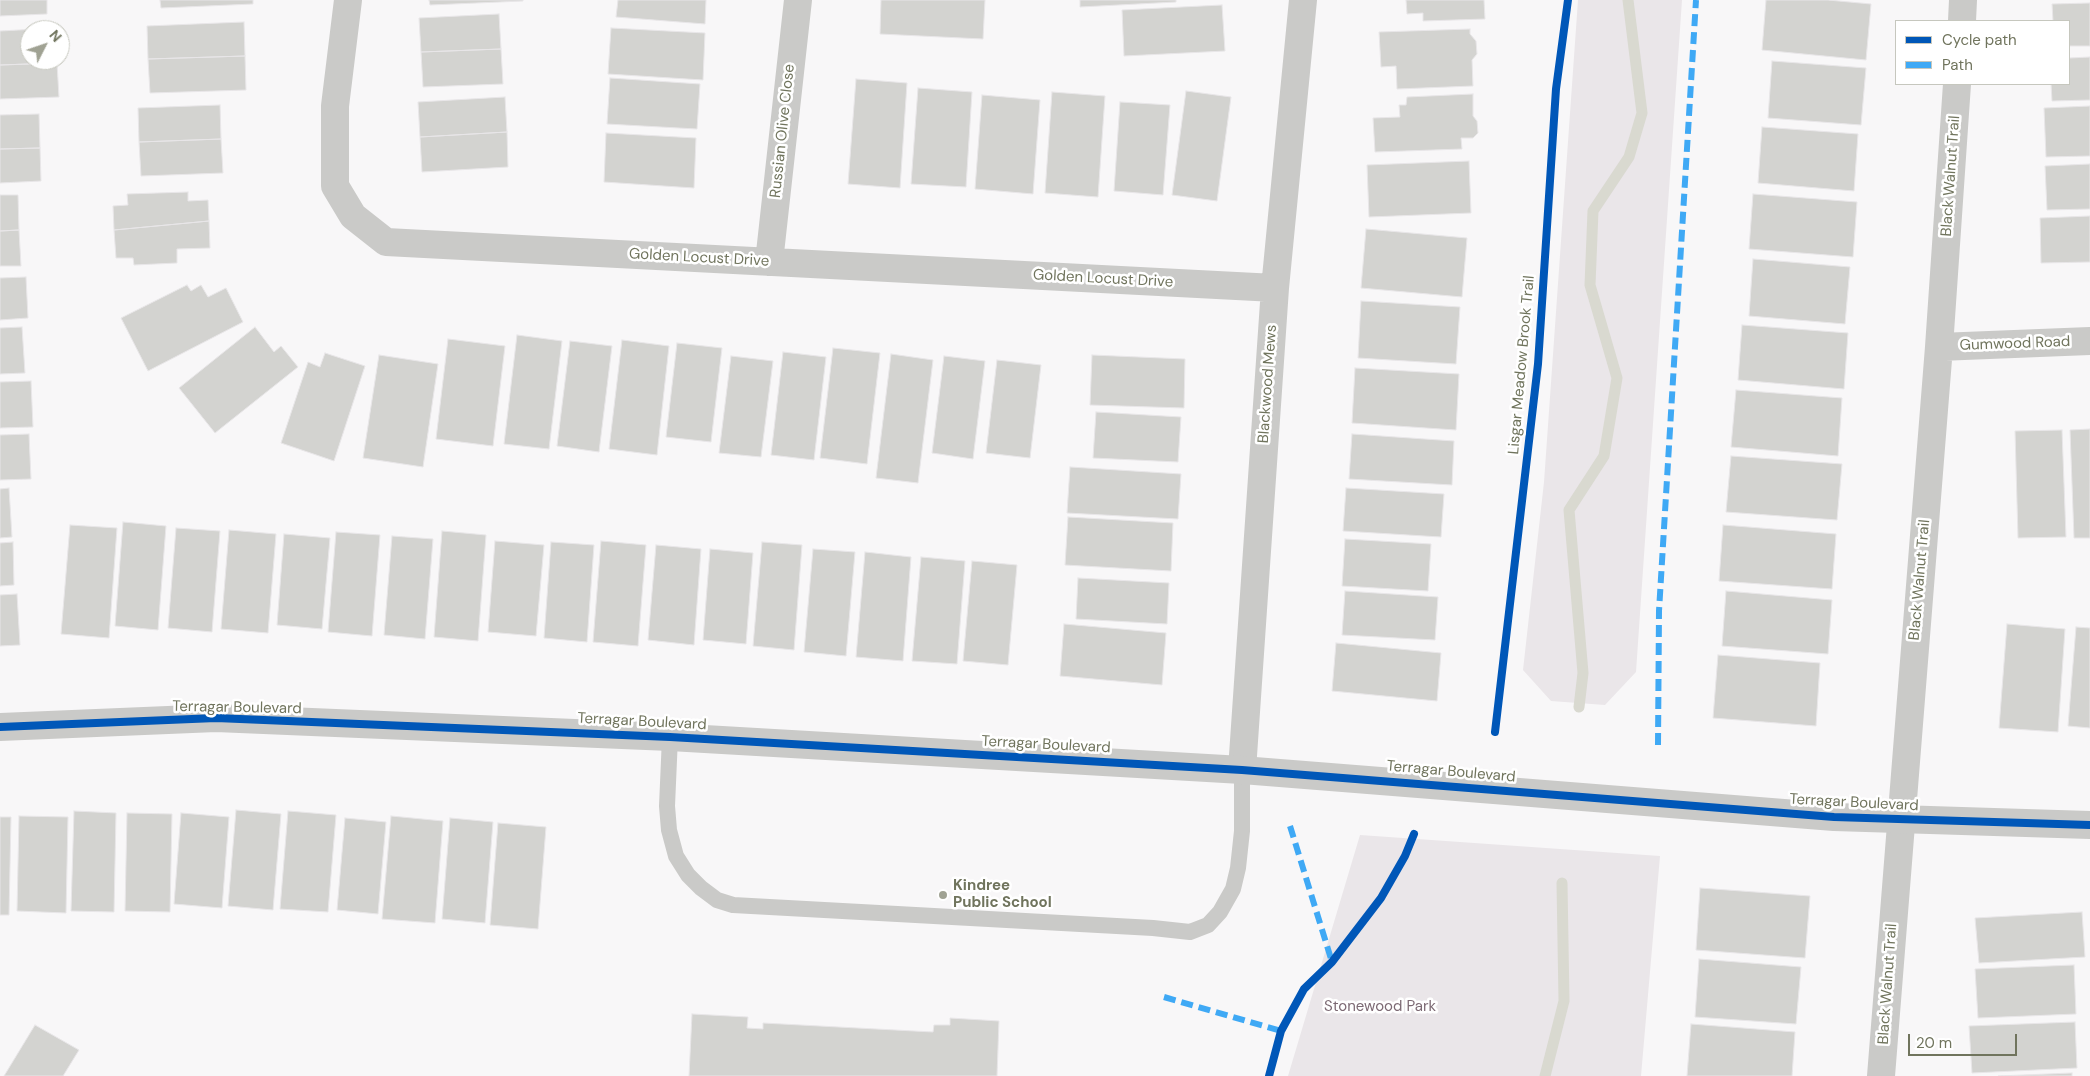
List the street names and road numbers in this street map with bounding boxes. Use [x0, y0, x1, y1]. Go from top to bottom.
street label: Russian Olive Close [767, 63, 799, 199]
street label: Black Walnut Trail [1938, 115, 1964, 237]
street label: Golden Locust Drive [628, 245, 770, 271]
street label: Golden Locust Drive [1032, 266, 1174, 292]
street label: Lisgar Meadow Brook Trail [1505, 275, 1539, 455]
street label: Blackwood Mews [1255, 324, 1281, 444]
street label: Gumwood Road [1959, 333, 2071, 355]
street label: Black Walnut Trail [1906, 519, 1934, 641]
street label: Terragar Boulevard [172, 698, 302, 718]
street label: Terragar Boulevard [577, 710, 707, 734]
street label: Terragar Boulevard [981, 733, 1111, 757]
street label: Terragar Boulevard [1386, 757, 1516, 787]
street label: Terragar Boulevard [1789, 791, 1919, 815]
street label: Black Walnut Trail [1875, 923, 1901, 1045]

